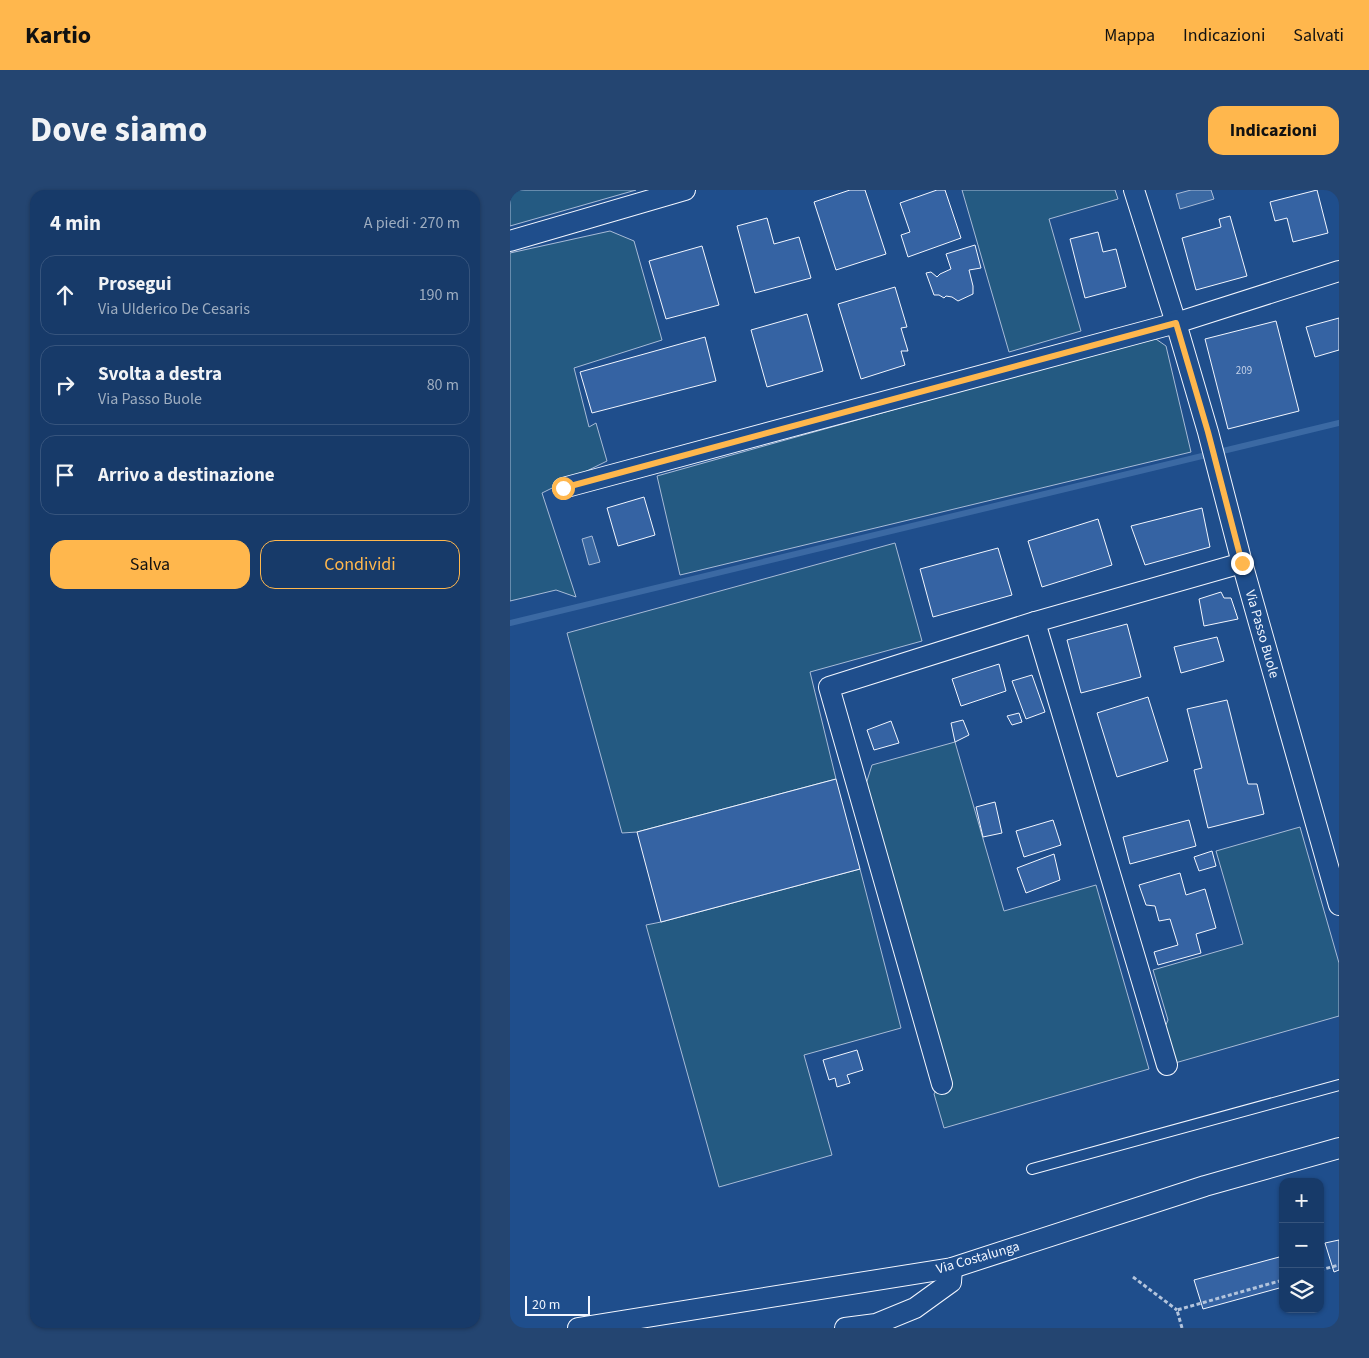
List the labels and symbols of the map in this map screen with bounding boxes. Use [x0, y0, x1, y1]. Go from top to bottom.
house number: 209 [1236, 363, 1252, 378]
route start [552, 477, 575, 500]
route end [1231, 552, 1254, 575]
street label: Via Passo Buole [1240, 588, 1284, 681]
street label: Via Costalunga [934, 1237, 1022, 1279]
scale bar [525, 1293, 590, 1316]

